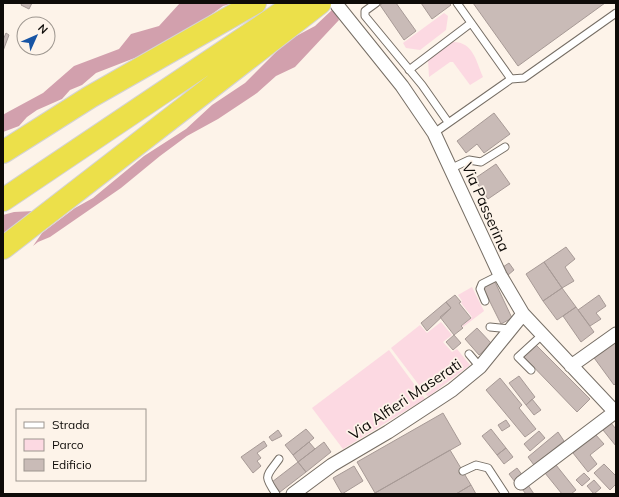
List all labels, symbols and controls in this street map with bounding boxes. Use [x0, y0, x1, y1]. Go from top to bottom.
north arrow [16, 16, 56, 56]
text: N [35, 21, 51, 37]
street label: Via Passerina [458, 160, 514, 254]
street label: Via Alfieri Maserati [345, 354, 465, 444]
legend [16, 409, 146, 481]
text: Strada [52, 417, 90, 432]
text: Parco [52, 437, 84, 452]
text: Edificio [52, 457, 92, 472]

